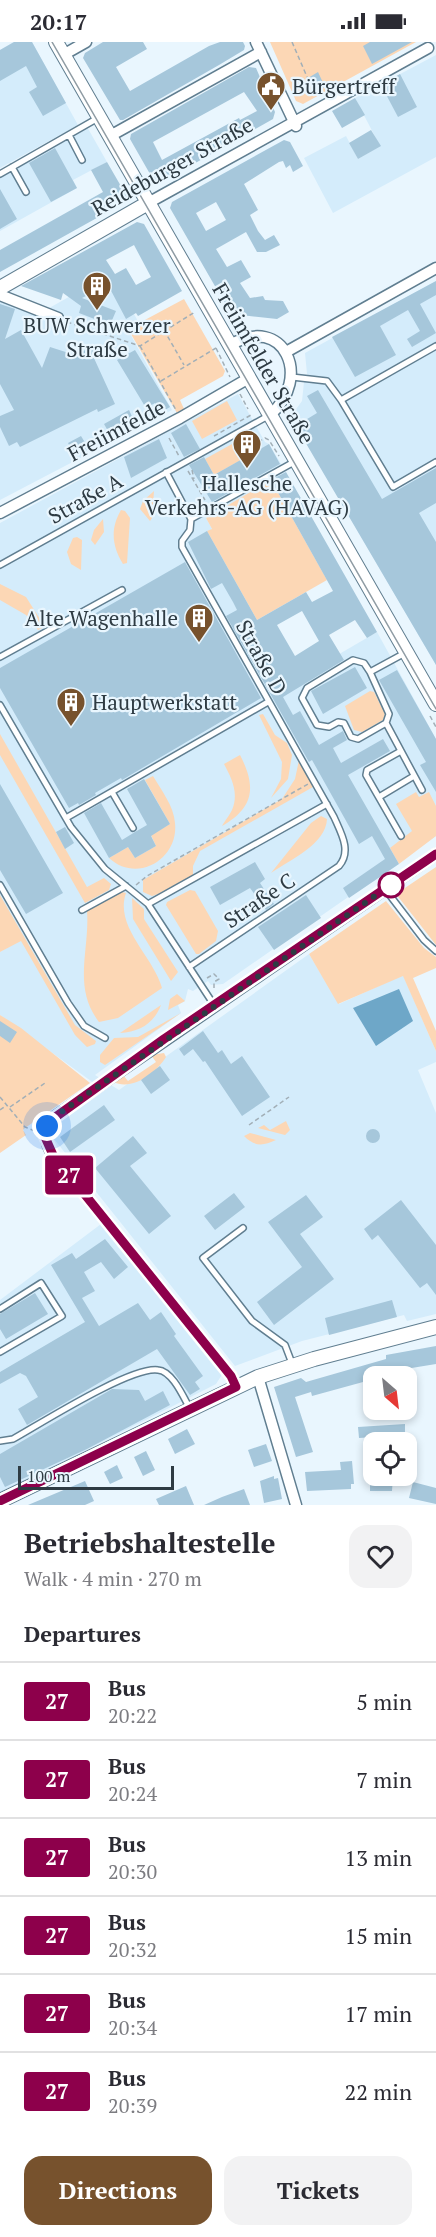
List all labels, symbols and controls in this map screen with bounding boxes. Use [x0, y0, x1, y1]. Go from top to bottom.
text: 20:17 [30, 7, 87, 36]
public building icon: Bürgertreff [255, 70, 287, 112]
place label: Bürgertreff [292, 72, 397, 100]
street label: Reideburger Straße [86, 110, 258, 222]
building icon: BUW Schwerzer Straße [81, 270, 113, 312]
street label: Freiimfelder Straße [206, 277, 322, 449]
place label: BUW Schwerzer Straße [23, 311, 171, 363]
street label: Freiimfelde [62, 393, 170, 467]
building icon: Hallesche Verkehrs-AG (HAVAG) [231, 428, 263, 470]
street label: Straße A [43, 466, 128, 530]
place label: Hallesche Verkehrs-AG (HAVAG) [145, 469, 349, 521]
building icon: Alte Wagenhalle [183, 602, 215, 644]
place label: Alte Wagenhalle [25, 604, 178, 632]
street label: Straße D [230, 615, 294, 699]
building icon: Hauptwerkstatt [55, 686, 87, 728]
place label: Hauptwerkstatt [92, 688, 237, 716]
street label: Straße C [218, 866, 300, 934]
unlabelled marker [378, 872, 404, 898]
your location [32, 1111, 62, 1141]
line badge: 27 [42, 1156, 96, 1194]
text: 27 [57, 1161, 81, 1189]
north arrow [363, 1366, 417, 1420]
map controls [363, 1366, 417, 1486]
button: locate [363, 1432, 417, 1486]
scale bar [18, 1463, 174, 1490]
text: 100 m [27, 1465, 70, 1487]
text: Betriebshaltestelle [24, 1524, 275, 1561]
button: heart [349, 1525, 412, 1588]
text: Walk · 4 min · 270 m [24, 1565, 202, 1592]
text: Departures [24, 1619, 141, 1648]
text: Bus [108, 1673, 146, 1702]
text: 27 [45, 1687, 69, 1715]
text: 5 min [356, 1687, 412, 1716]
text: 20:22 [108, 1702, 157, 1729]
text: Bus [108, 1751, 146, 1780]
text: 27 [45, 1765, 69, 1793]
text: 7 min [356, 1765, 412, 1794]
text: 20:24 [108, 1780, 157, 1807]
text: Bus [108, 1829, 146, 1858]
text: 27 [45, 1843, 69, 1871]
text: 13 min [345, 1843, 412, 1872]
text: 20:30 [108, 1858, 157, 1885]
text: Bus [108, 1907, 146, 1936]
text: 27 [45, 1921, 69, 1949]
text: 15 min [345, 1921, 412, 1950]
text: 20:32 [108, 1936, 157, 1963]
text: Bus [108, 1985, 146, 2014]
text: 27 [45, 1999, 69, 2027]
text: 17 min [345, 1999, 412, 2028]
text: 20:34 [108, 2014, 157, 2041]
text: Bus [108, 2063, 146, 2092]
text: 27 [45, 2077, 69, 2105]
text: 22 min [345, 2077, 412, 2106]
text: 20:39 [108, 2092, 157, 2119]
button: Directions [24, 2156, 212, 2225]
button: Tickets [224, 2156, 412, 2225]

